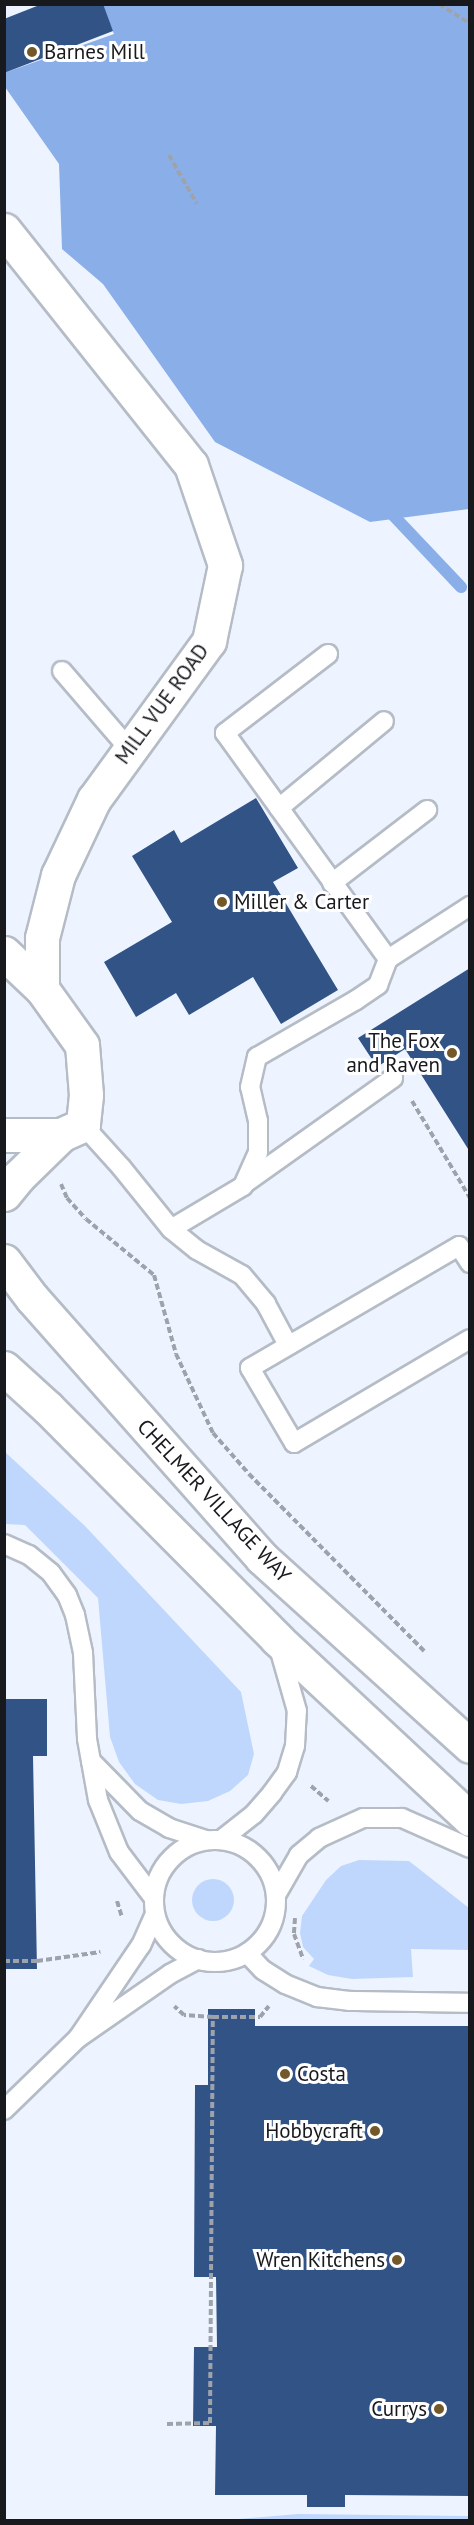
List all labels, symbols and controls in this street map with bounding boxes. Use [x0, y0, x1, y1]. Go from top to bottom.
place label: Barnes Mill [44, 39, 145, 65]
marker: Barnes Mill [25, 45, 39, 59]
street label: MILL VUE ROAD [109, 638, 215, 770]
place label: Miller & Carter [234, 889, 369, 915]
marker: Miller & Carter [215, 895, 229, 909]
place label: The Fox and Raven [346, 1028, 440, 1078]
marker: The Fox and Raven [445, 1046, 459, 1060]
street label: CHELMER VILLAGE WAY [131, 1414, 297, 1588]
place label: Costa [297, 2061, 346, 2087]
marker: Costa [278, 2067, 292, 2081]
place label: Hobbycraft [265, 2118, 363, 2144]
marker: Hobbycraft [368, 2124, 382, 2138]
place label: Wren Kitchens [256, 2247, 385, 2273]
marker: Wren Kitchens [390, 2253, 404, 2267]
place label: Currys [371, 2396, 427, 2422]
marker: Currys [432, 2402, 446, 2416]

